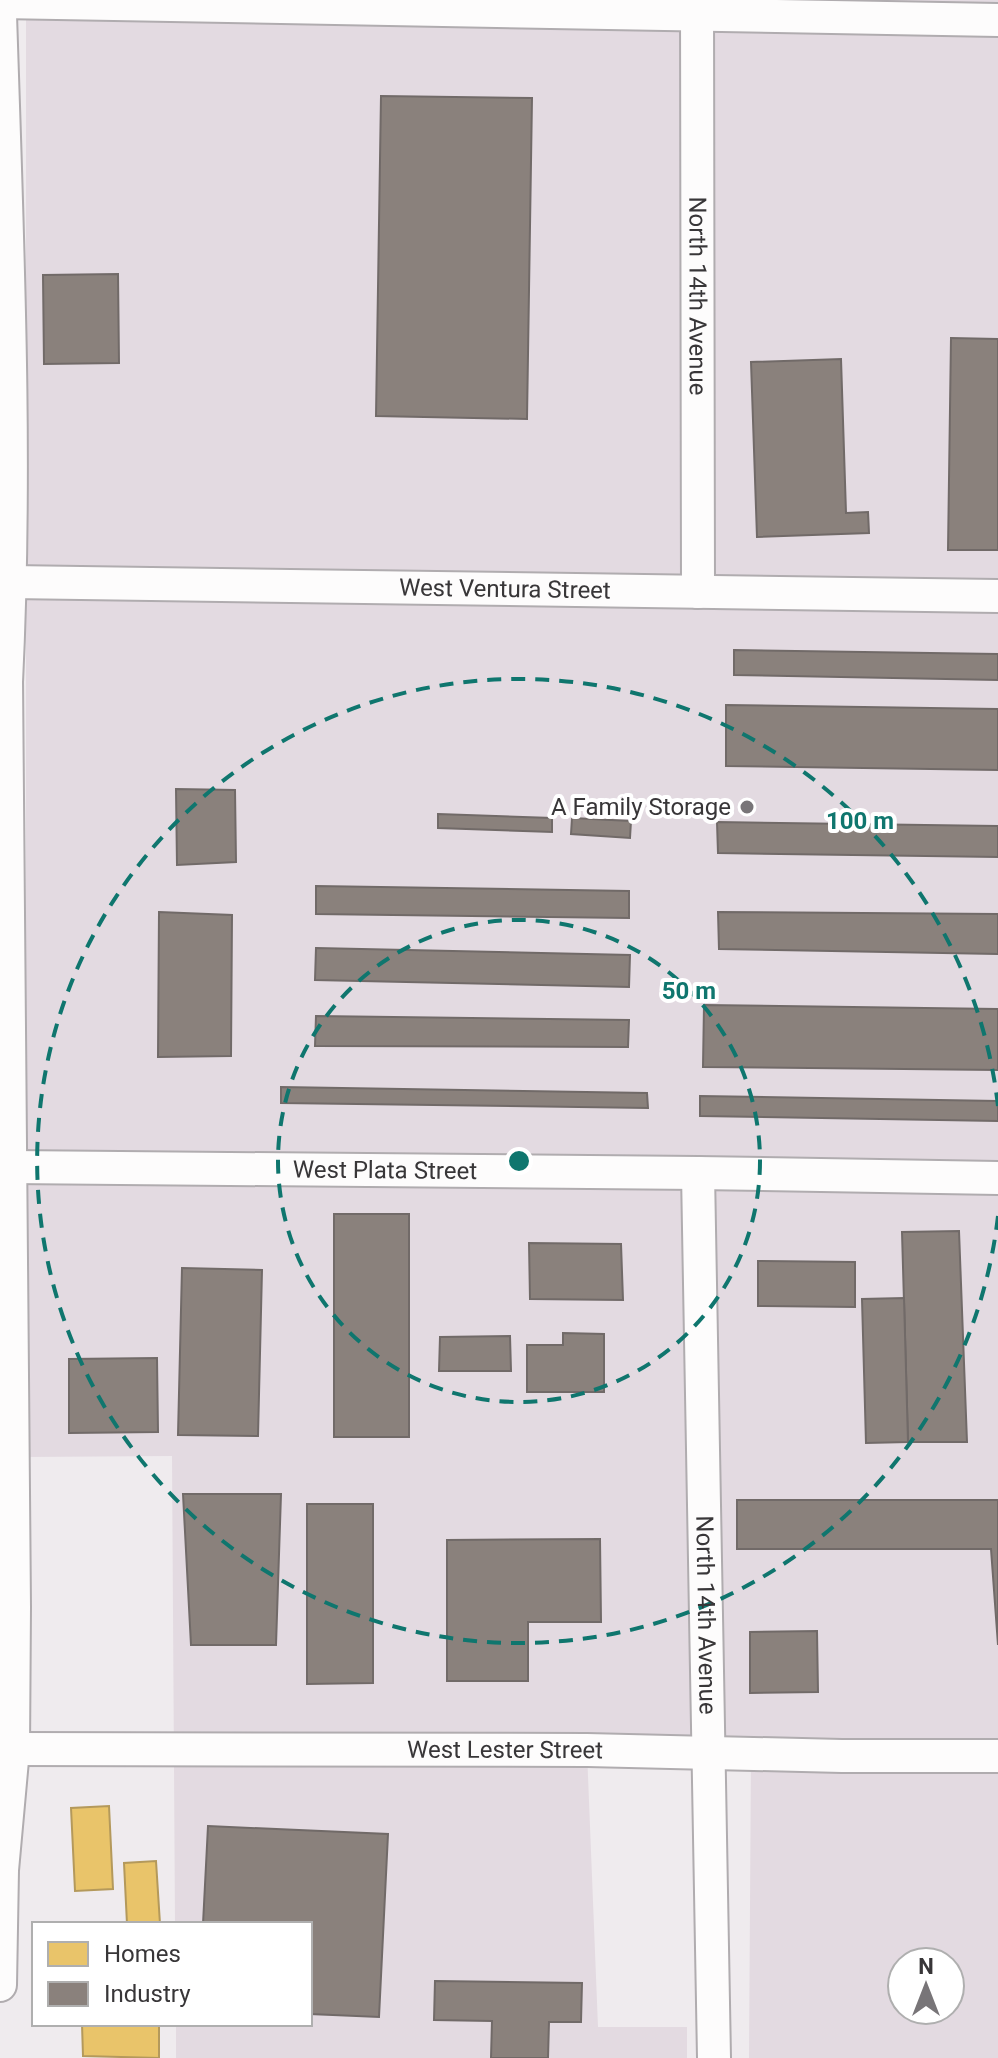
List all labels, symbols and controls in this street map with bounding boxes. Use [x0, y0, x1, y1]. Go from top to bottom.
street label: North 14th Avenue [683, 196, 712, 396]
street label: West Ventura Street [399, 574, 611, 605]
place label: A Family Storage [551, 793, 731, 821]
marker: A Family Storage [738, 798, 756, 816]
text: 100 m [826, 807, 894, 835]
text: 50 m [662, 977, 716, 1005]
centre of rings [505, 1147, 533, 1175]
street label: West Plata Street [293, 1155, 477, 1185]
street label: North 14th Avenue [690, 1515, 722, 1715]
street label: West Lester Street [407, 1736, 603, 1764]
legend [32, 1922, 312, 2026]
text: Homes [104, 1940, 181, 1968]
north arrow [886, 1946, 966, 2026]
text: N [918, 1954, 934, 1979]
text: Industry [104, 1980, 191, 2008]

